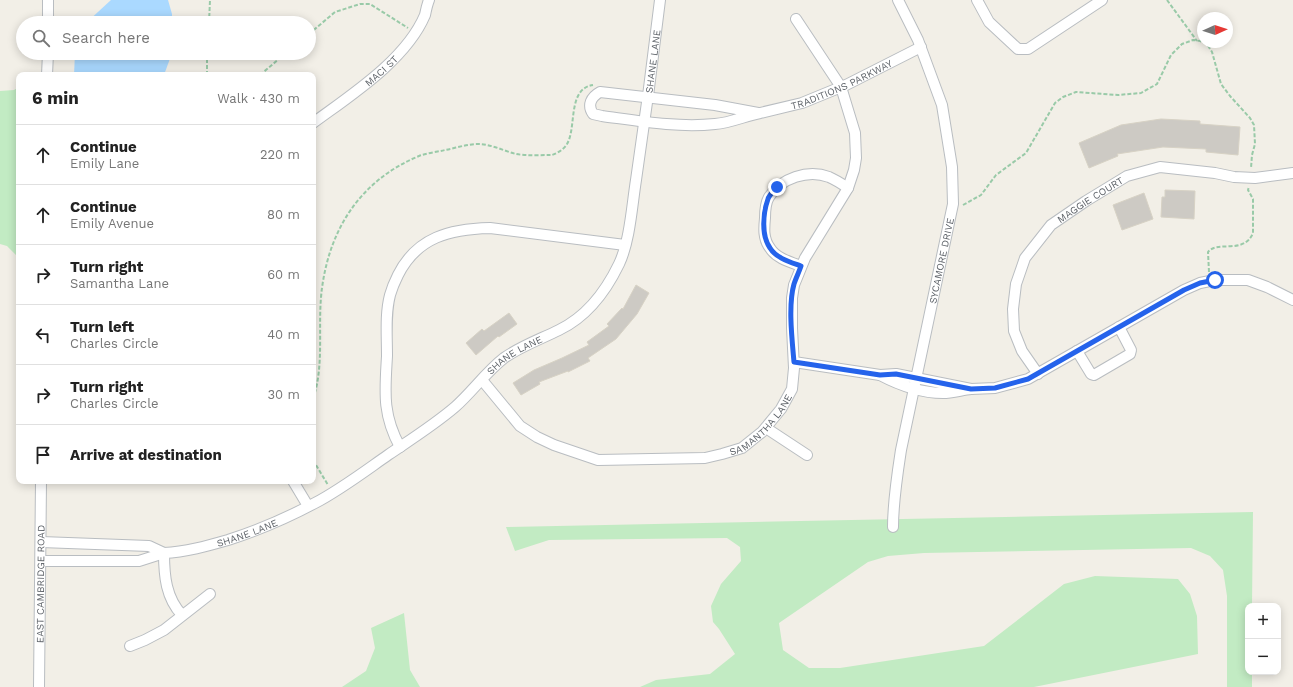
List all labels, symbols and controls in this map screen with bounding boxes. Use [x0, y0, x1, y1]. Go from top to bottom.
north arrow [1197, 12, 1233, 48]
search box [16, 16, 316, 60]
icon: search [30, 27, 52, 49]
text: Search here [62, 29, 150, 47]
street label: SHANE LANE [643, 29, 662, 94]
street label: MACI ST [362, 53, 400, 88]
street label: TRADITIONS PARKWAY [790, 57, 894, 111]
text: 6 min [32, 88, 79, 108]
text: Walk · 430 m [217, 91, 300, 106]
text: Continue [70, 138, 137, 156]
icon: ahead [32, 144, 54, 166]
text: 220 m [260, 147, 300, 162]
text: Emily Lane [70, 156, 139, 171]
street label: MAGGIE COURT [1055, 174, 1125, 225]
route end [768, 178, 786, 196]
text: Continue [70, 198, 137, 216]
icon: ahead [32, 204, 54, 226]
text: 80 m [267, 207, 300, 222]
text: Emily Avenue [70, 216, 154, 231]
street label: SYCAMORE DRIVE [927, 217, 955, 305]
text: Turn right [70, 258, 143, 276]
icon: right [32, 264, 54, 286]
text: 60 m [267, 267, 300, 282]
route start [1206, 271, 1224, 289]
text: Samantha Lane [70, 276, 169, 291]
text: Turn left [70, 318, 134, 336]
icon: left [32, 324, 54, 346]
text: 40 m [267, 327, 300, 342]
street label: SHANE LANE [484, 333, 544, 376]
text: Charles Circle [70, 336, 159, 351]
text: Turn right [70, 378, 143, 396]
icon: right [32, 384, 54, 406]
text: 30 m [268, 387, 300, 402]
street label: SAMANTHA LANE [728, 392, 794, 457]
text: Charles Circle [70, 396, 159, 411]
icon: arrive [32, 444, 54, 466]
text: Arrive at destination [70, 446, 222, 464]
street label: SHANE LANE [215, 517, 279, 548]
street label: EAST CAMBRIDGE ROAD [34, 525, 46, 643]
map controls [1245, 603, 1281, 675]
button: + [1245, 603, 1281, 639]
button: − [1245, 639, 1281, 675]

